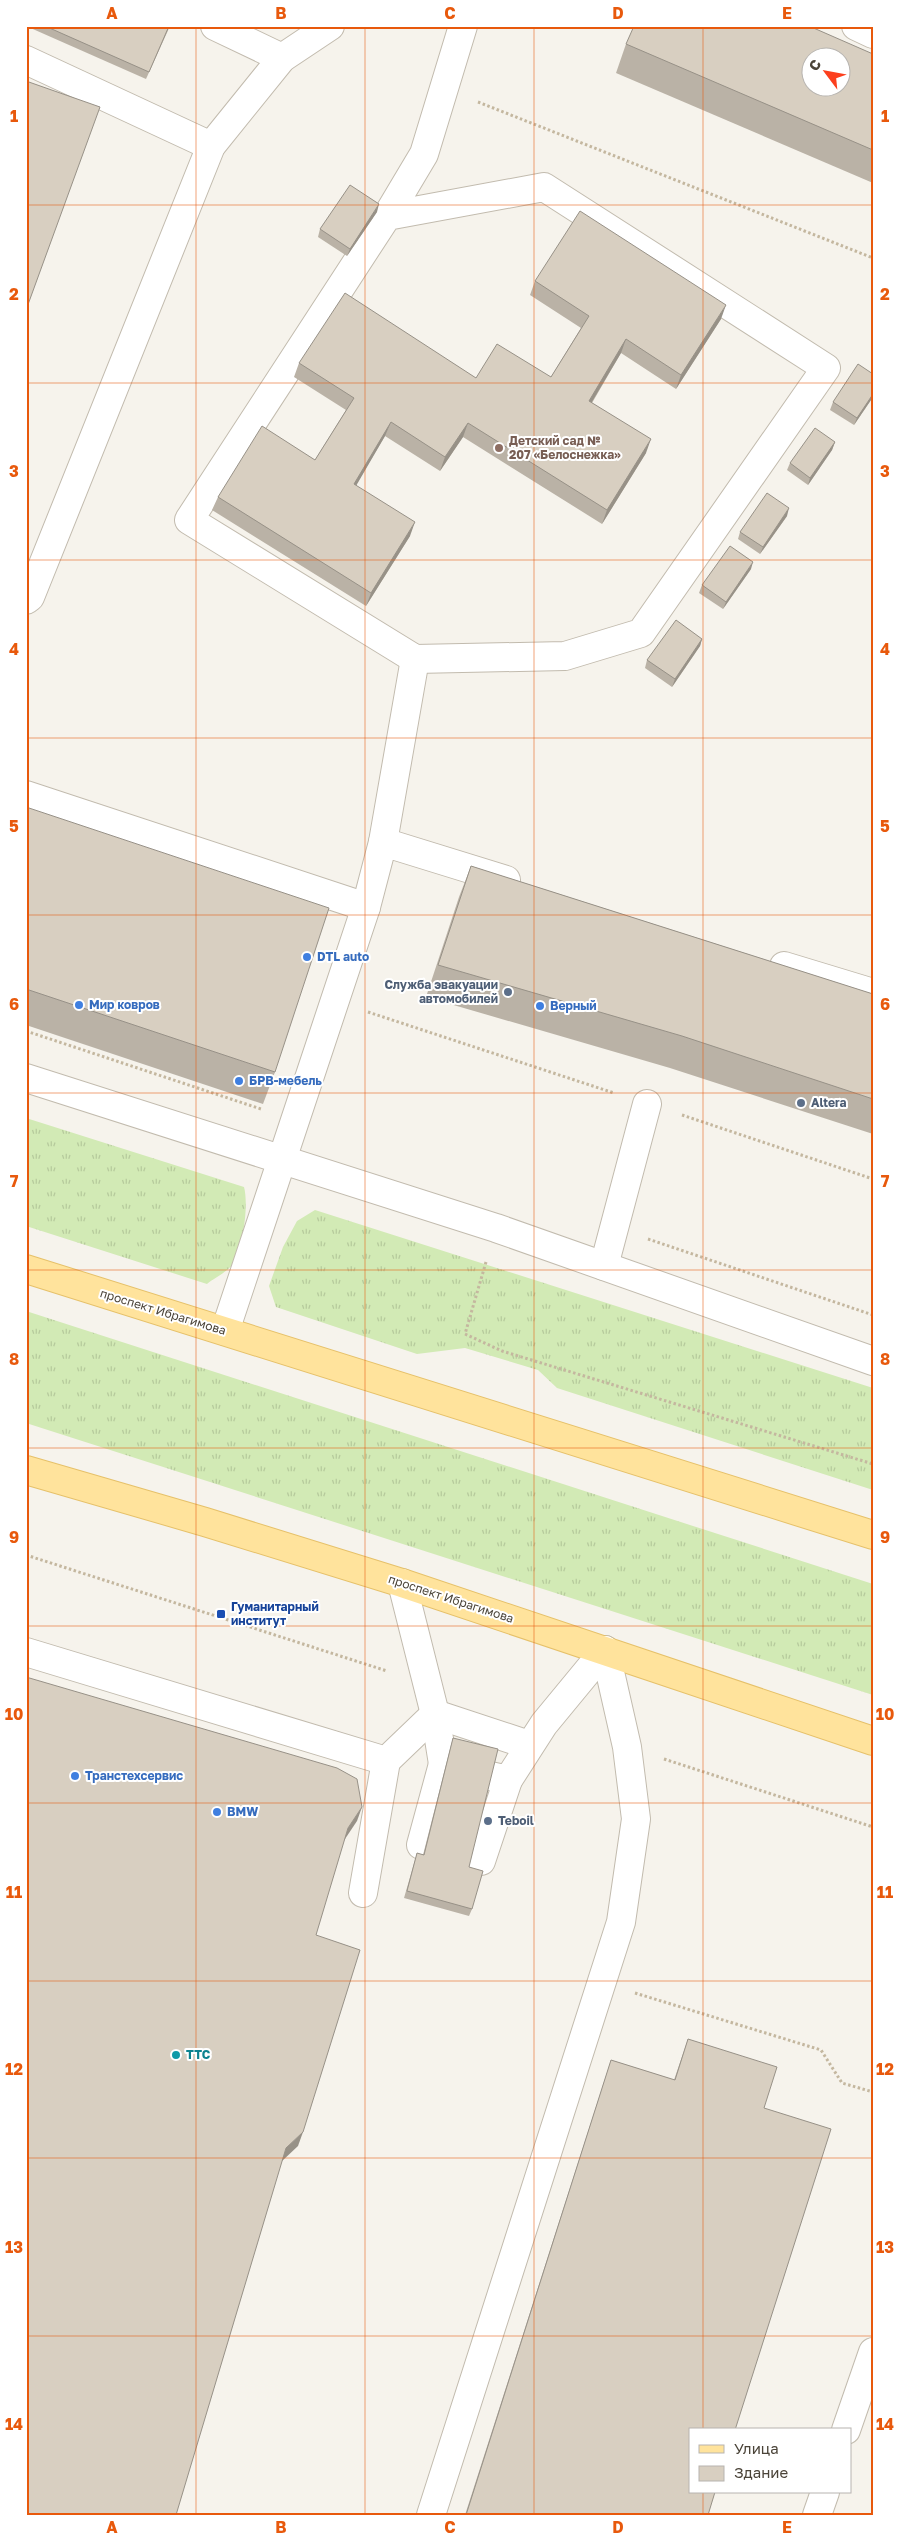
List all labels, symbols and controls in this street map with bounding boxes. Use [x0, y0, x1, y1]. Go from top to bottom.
text: A [106, 3, 118, 23]
text: B [275, 3, 287, 23]
text: C [444, 3, 456, 23]
text: D [612, 3, 624, 23]
text: E [782, 3, 792, 23]
north arrow [802, 48, 852, 98]
text: С [805, 56, 824, 74]
text: 1 [10, 106, 18, 126]
text: 1 [881, 106, 889, 126]
text: 2 [9, 284, 19, 304]
text: 2 [880, 284, 890, 304]
place label: Детский сад № 207 «Белоснежка» [509, 433, 621, 462]
marker: Детский сад № 207 «Белоснежка» [493, 442, 505, 454]
text: 3 [9, 461, 19, 481]
text: 3 [880, 461, 890, 481]
text: 4 [9, 639, 19, 659]
text: 4 [880, 639, 890, 659]
text: 5 [9, 816, 19, 836]
text: 5 [880, 816, 890, 836]
place label: DTL auto [317, 949, 369, 964]
marker: DTL auto [301, 951, 313, 963]
place label: Служба эвакуации автомобилей [385, 977, 498, 1006]
marker: Служба эвакуации автомобилей [502, 986, 514, 998]
text: 6 [9, 994, 19, 1014]
text: 6 [880, 994, 890, 1014]
place label: Мир ковров [89, 997, 160, 1012]
place label: Верный [550, 998, 597, 1013]
marker: Мир ковров [73, 999, 85, 1011]
marker: Верный [534, 1000, 546, 1012]
place label: БРВ-мебель [249, 1073, 322, 1088]
marker: БРВ-мебель [233, 1075, 245, 1087]
place label: Altera [811, 1095, 847, 1110]
marker: Altera [795, 1097, 807, 1109]
text: 7 [10, 1171, 19, 1191]
text: 7 [881, 1171, 890, 1191]
street label: проспект Ибрагимова [98, 1285, 228, 1338]
text: 8 [9, 1349, 19, 1369]
text: 8 [880, 1349, 890, 1369]
text: 9 [9, 1527, 19, 1547]
text: 9 [880, 1527, 890, 1547]
street label: проспект Ибрагимова [387, 1571, 516, 1626]
place label: Гуманитарный институт [231, 1599, 319, 1628]
marker: Гуманитарный институт [215, 1608, 227, 1620]
text: 10 [5, 1704, 23, 1724]
text: 10 [876, 1704, 894, 1724]
place label: Транстехсервис [85, 1768, 183, 1783]
marker: Транстехсервис [69, 1770, 81, 1782]
place label: BMW [227, 1804, 258, 1819]
marker: BMW [211, 1806, 223, 1818]
place label: Teboil [498, 1813, 534, 1828]
marker: Teboil [482, 1815, 494, 1827]
text: 11 [6, 1882, 22, 1902]
text: 11 [877, 1882, 893, 1902]
place label: ТТС [186, 2047, 211, 2062]
marker: ТТС [170, 2049, 182, 2061]
text: 12 [5, 2059, 23, 2079]
text: 12 [876, 2059, 894, 2079]
text: 13 [5, 2237, 23, 2257]
text: 13 [876, 2237, 894, 2257]
text: 14 [5, 2414, 23, 2434]
text: 14 [876, 2414, 894, 2434]
legend [689, 2428, 852, 2494]
text: Улица [734, 2439, 779, 2457]
text: Здание [734, 2463, 788, 2481]
text: A [106, 2517, 118, 2537]
text: B [275, 2517, 287, 2537]
text: C [444, 2517, 456, 2537]
text: D [612, 2517, 624, 2537]
text: E [782, 2517, 792, 2537]

